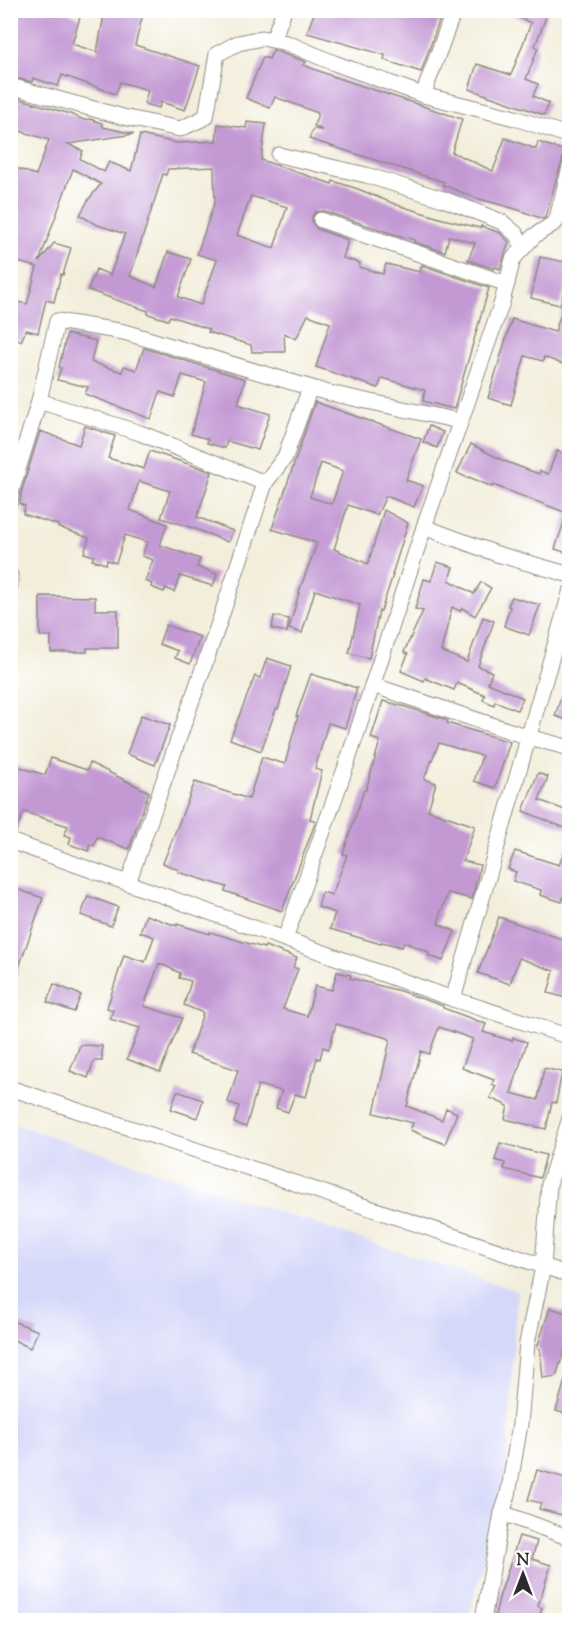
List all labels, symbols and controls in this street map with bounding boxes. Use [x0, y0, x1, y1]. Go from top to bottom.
north arrow [493, 1544, 553, 1604]
text: N [517, 1550, 530, 1573]

